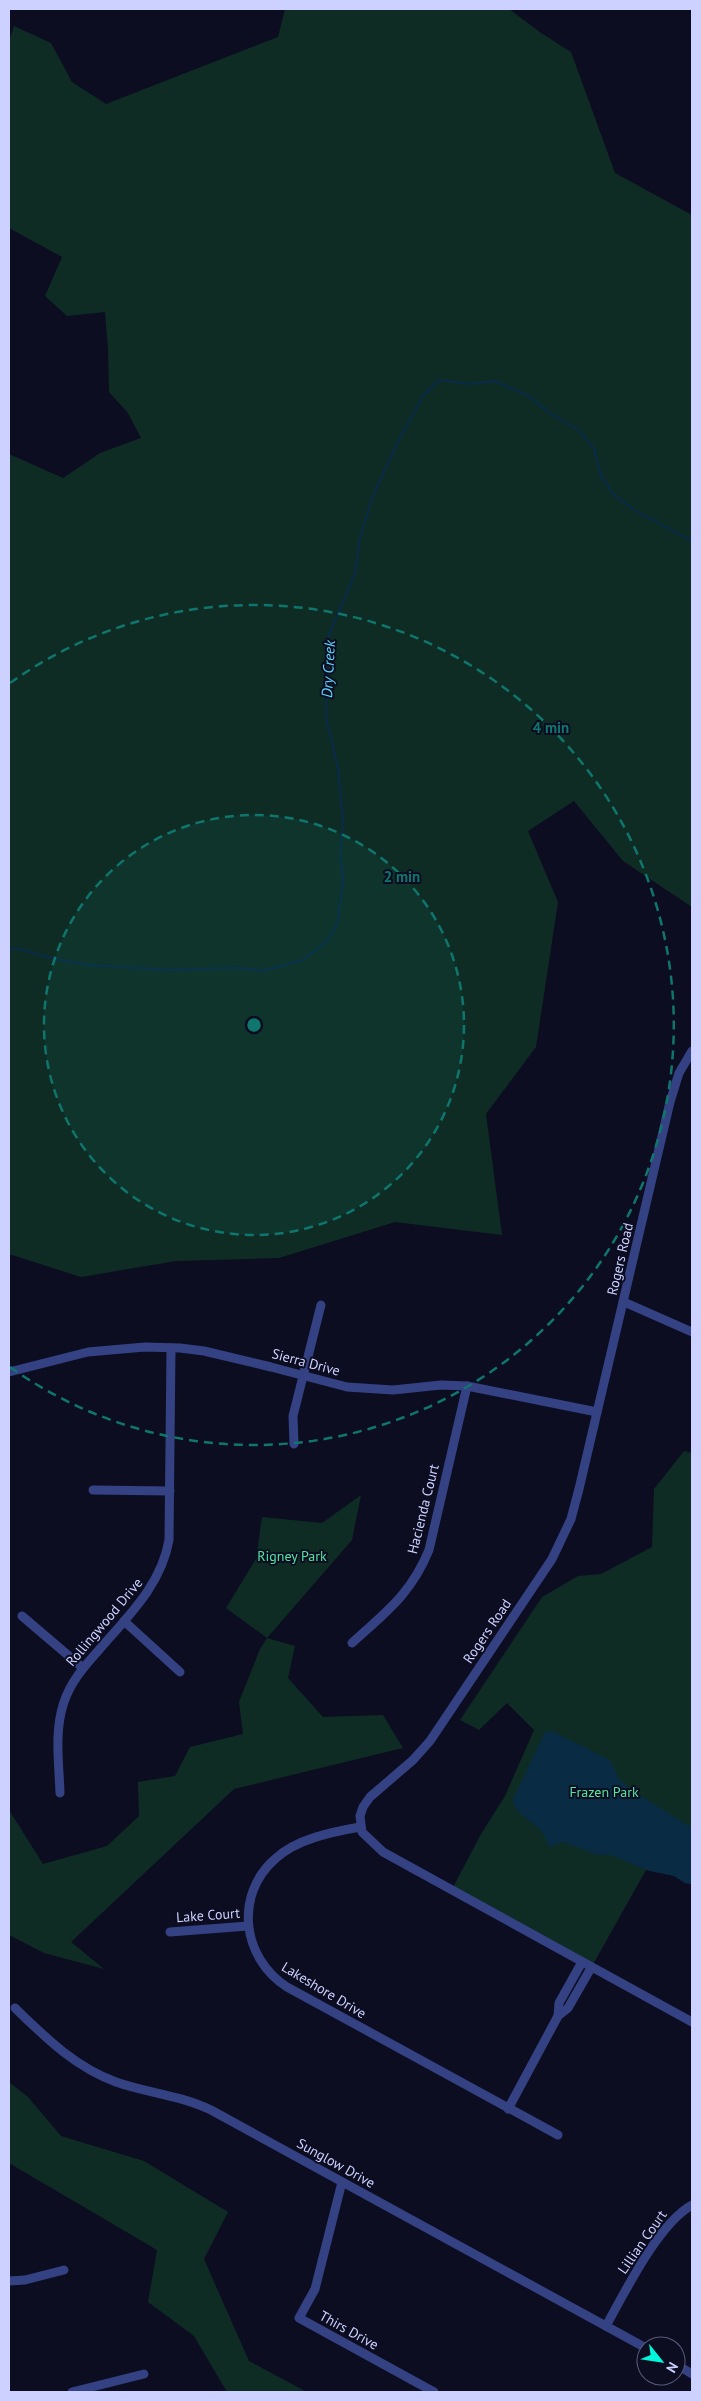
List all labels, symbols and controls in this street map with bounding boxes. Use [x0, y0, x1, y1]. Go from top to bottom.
water label: Dry Creek [317, 638, 339, 698]
text: 4 min [533, 718, 569, 737]
text: 2 min [384, 867, 420, 886]
centre of rings [245, 1016, 263, 1034]
street label: Rogers Road [603, 1221, 637, 1297]
street label: Sierra Drive [270, 1344, 342, 1380]
street label: Hacienda Court [403, 1462, 443, 1556]
park label: Rigney Park [257, 1547, 327, 1565]
street label: Rollingwood Drive [62, 1574, 146, 1670]
street label: Rogers Road [459, 1595, 515, 1667]
park label: Frazen Park [569, 1783, 639, 1801]
street label: Lake Court [176, 1904, 241, 1926]
street label: Lakeshore Drive [278, 1958, 370, 2022]
street label: Sunglow Drive [294, 2134, 378, 2192]
street label: Lillian Court [613, 2206, 671, 2277]
street label: Thirs Drive [316, 2306, 382, 2354]
north arrow [636, 2336, 686, 2386]
text: N [662, 2359, 682, 2376]

